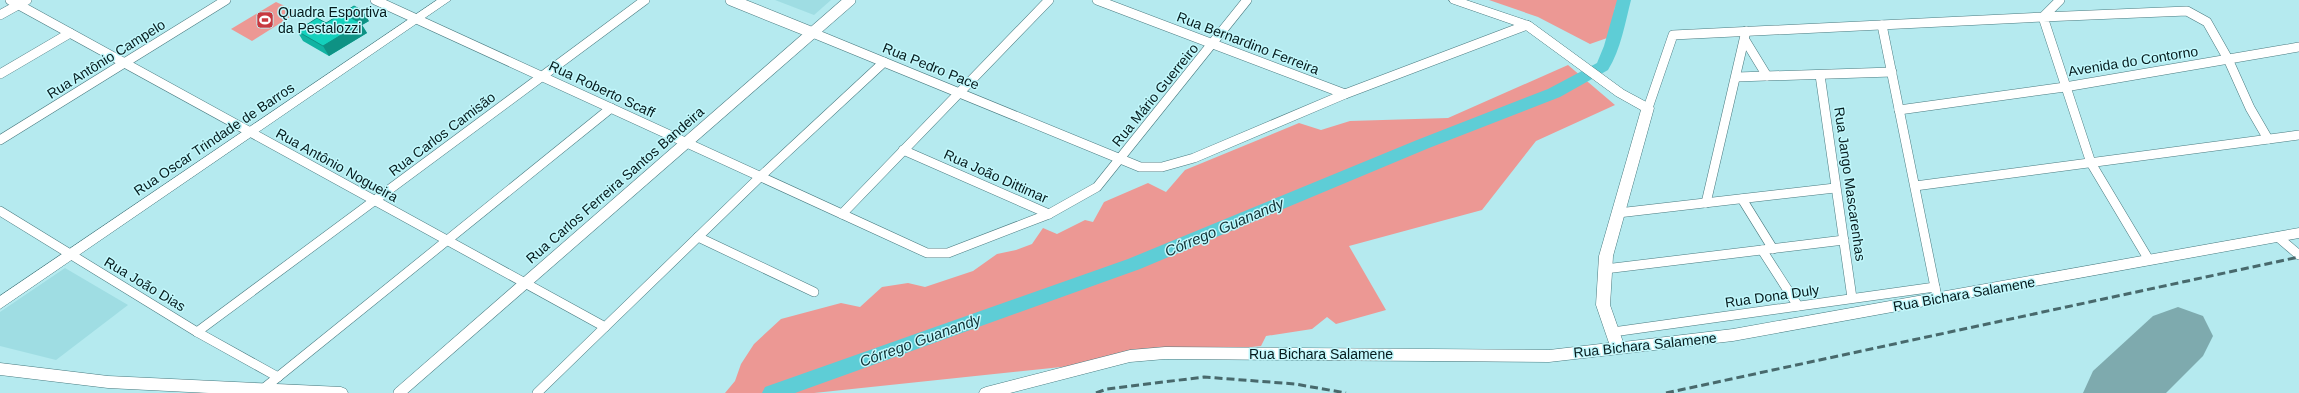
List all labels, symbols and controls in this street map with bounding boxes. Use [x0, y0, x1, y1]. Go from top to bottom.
place label: Quadra Esportiva da Pestalozzi [278, 4, 387, 36]
street label: Rua Bernardino Ferreira [1175, 8, 1322, 78]
sports icon: Quadra Esportiva da Pestalozzi [255, 10, 275, 30]
street label: Rua Antônio Campelo [44, 16, 168, 102]
street label: Rua Pedro Pace [880, 39, 982, 93]
street label: Rua Mário Guerreiro [1109, 40, 1201, 150]
street label: Avenida do Contorno [2067, 43, 2199, 79]
street label: Rua Roberto Scaff [547, 57, 658, 121]
street label: Rua Oscar Trindade de Barros [131, 79, 297, 199]
street label: Rua Carlos Camisão [386, 89, 499, 179]
street label: Rua Carlos Ferreira Santos Bandeira [523, 103, 707, 267]
street label: Rua Jango Mascarenhas [1831, 106, 1869, 262]
street label: Rua Antônio Nogueira [273, 125, 401, 205]
street label: Rua João Dittimar [942, 146, 1051, 206]
water label: Córrego Guanandy [1162, 194, 1287, 260]
street label: Rua João Dias [102, 253, 188, 315]
street label: Rua Bichara Salamene [1892, 274, 2036, 314]
street label: Rua Dona Duly [1724, 281, 1820, 311]
water label: Córrego Guanandy [857, 310, 984, 370]
street label: Rua Bichara Salamene [1573, 329, 1718, 360]
street label: Rua Bichara Salamene [1249, 346, 1393, 362]

